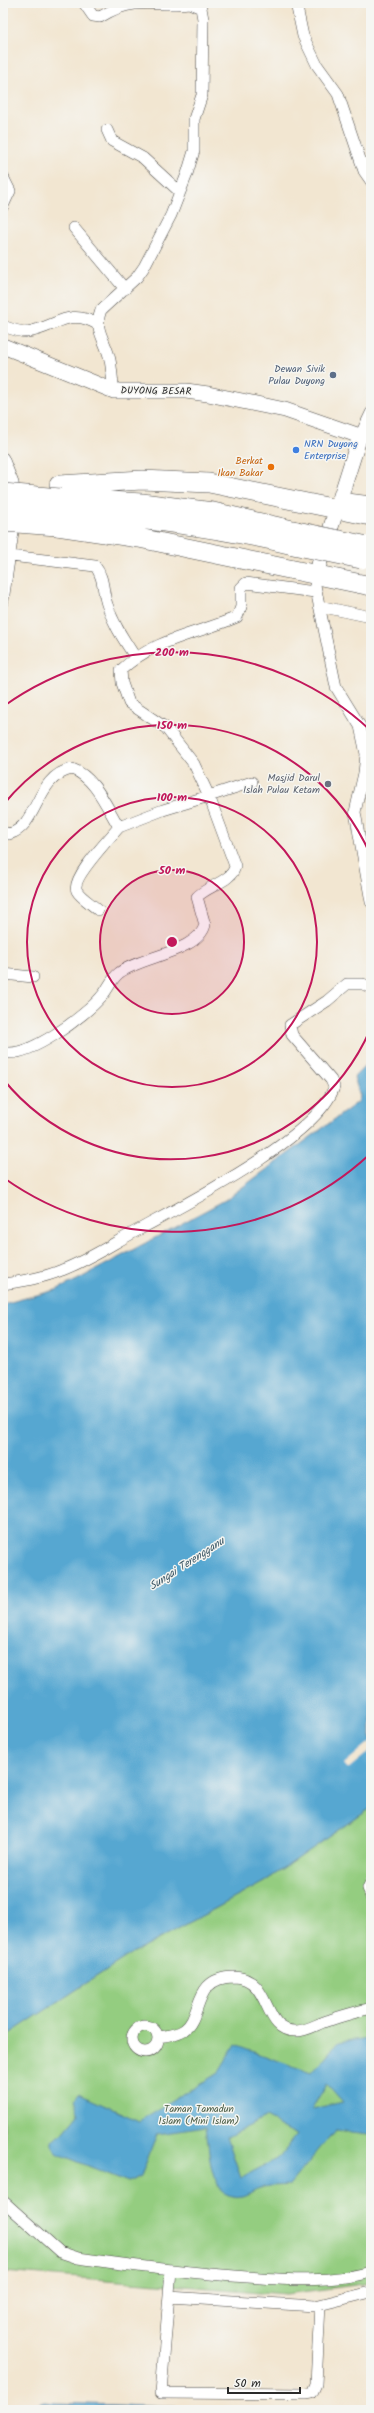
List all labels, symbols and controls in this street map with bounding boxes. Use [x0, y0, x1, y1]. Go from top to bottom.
place label: Dewan Sivik Pulau Duyong [268, 361, 325, 389]
marker: Dewan Sivik Pulau Duyong [328, 370, 338, 380]
street label: DUYONG BESAR [121, 382, 192, 400]
place label: NRN Duyong Enterprise [304, 436, 358, 464]
marker: NRN Duyong Enterprise [291, 445, 301, 455]
place label: Berkat Ikan Bakar [217, 453, 264, 481]
marker: Berkat Ikan Bakar [266, 462, 276, 472]
text: 200 m [155, 643, 189, 662]
text: 150 m [157, 716, 187, 735]
place label: Masjid Darul Islah Pulau Ketam [243, 770, 321, 798]
marker: Masjid Darul Islah Pulau Ketam [323, 779, 333, 789]
text: 100 m [157, 788, 187, 807]
text: 50 m [158, 861, 186, 880]
centre of rings [165, 935, 179, 949]
water label: Sungai Terengganu [146, 1532, 230, 1595]
park label: Taman Tamadun Islam (Mini Islam) [159, 2101, 239, 2129]
scale bar [228, 2369, 300, 2395]
text: 50 m [234, 2374, 261, 2393]

